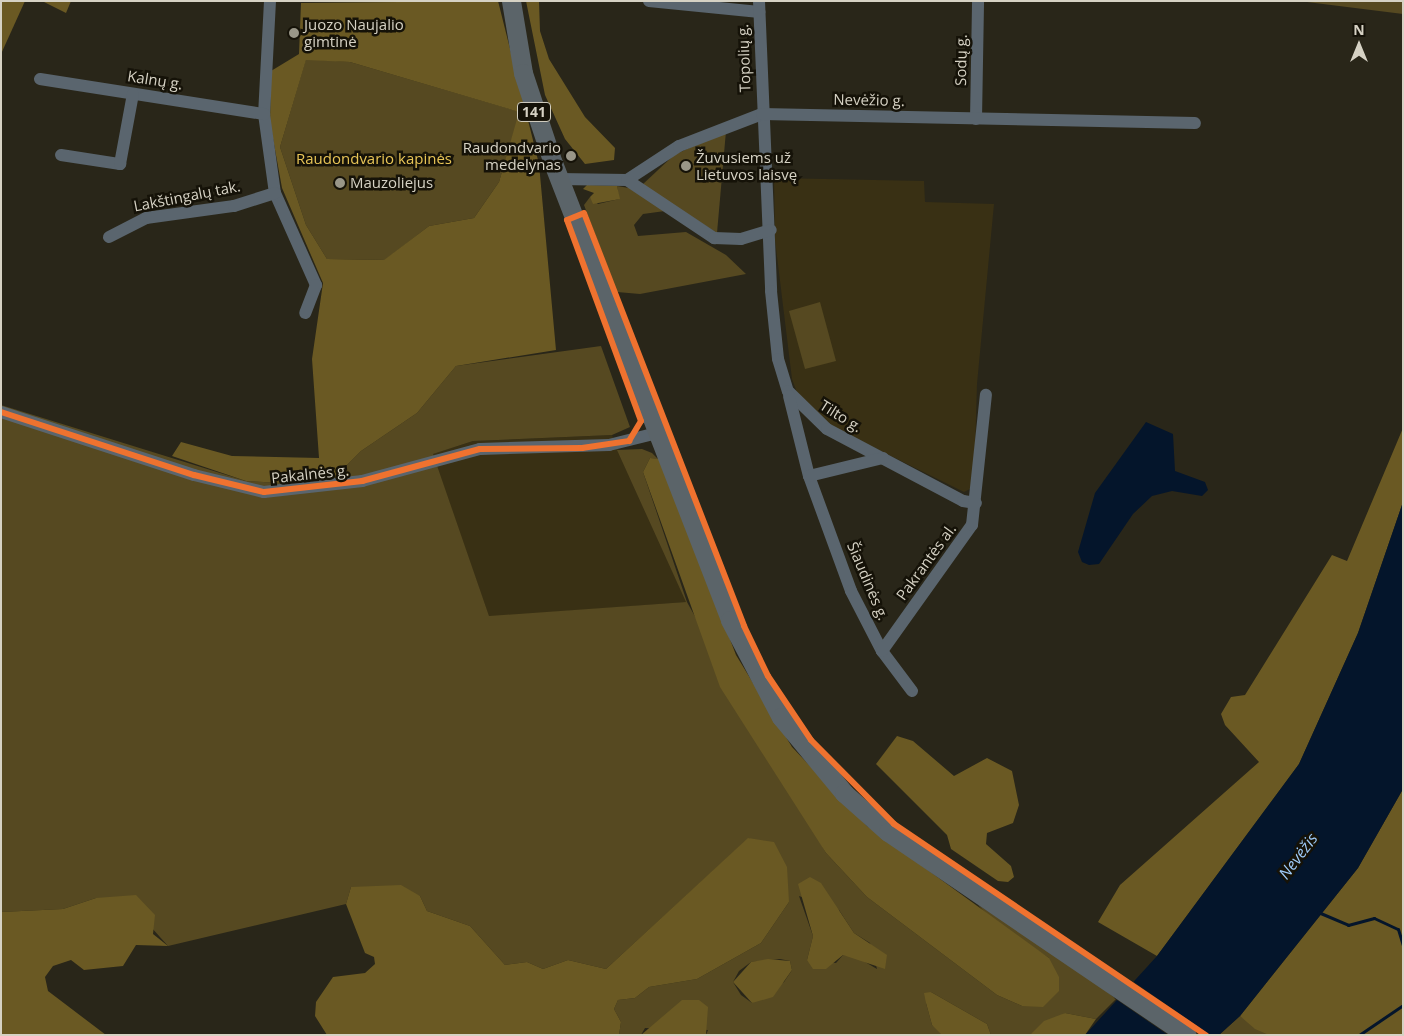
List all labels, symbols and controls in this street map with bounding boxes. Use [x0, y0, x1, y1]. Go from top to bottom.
place label: Juozo Naujalio gimtinė [304, 15, 404, 50]
north arrow [1334, 20, 1384, 70]
text: N [1353, 20, 1365, 39]
street label: Topolių g. [734, 24, 754, 92]
marker: Juozo Naujalio gimtinė [288, 27, 300, 39]
street label: Sodų g. [952, 34, 970, 86]
street label: Kalnų g. [126, 67, 184, 93]
street label: Nevėžio g. [833, 90, 905, 110]
road number: 141 [516, 100, 552, 124]
place label: Raudondvario medelynas [463, 138, 561, 173]
place label: Žuvusiems už Lietuvos laisvę [696, 148, 797, 183]
park label: Raudondvario kapinės [296, 150, 452, 168]
marker: Raudondvario medelynas [565, 150, 577, 162]
marker: Žuvusiems už Lietuvos laisvę [680, 160, 692, 172]
place label: Mauzoliejus [350, 174, 433, 192]
street label: Lakštingalų tak. [132, 177, 242, 215]
marker: Mauzoliejus [334, 177, 346, 189]
street label: Tilto g. [817, 396, 865, 436]
street label: Pakalnės g. [270, 461, 350, 487]
street label: Pakrantės al. [892, 520, 960, 604]
street label: Šiaudinės g. [843, 539, 893, 623]
water label: Nevėžis [1275, 829, 1321, 883]

